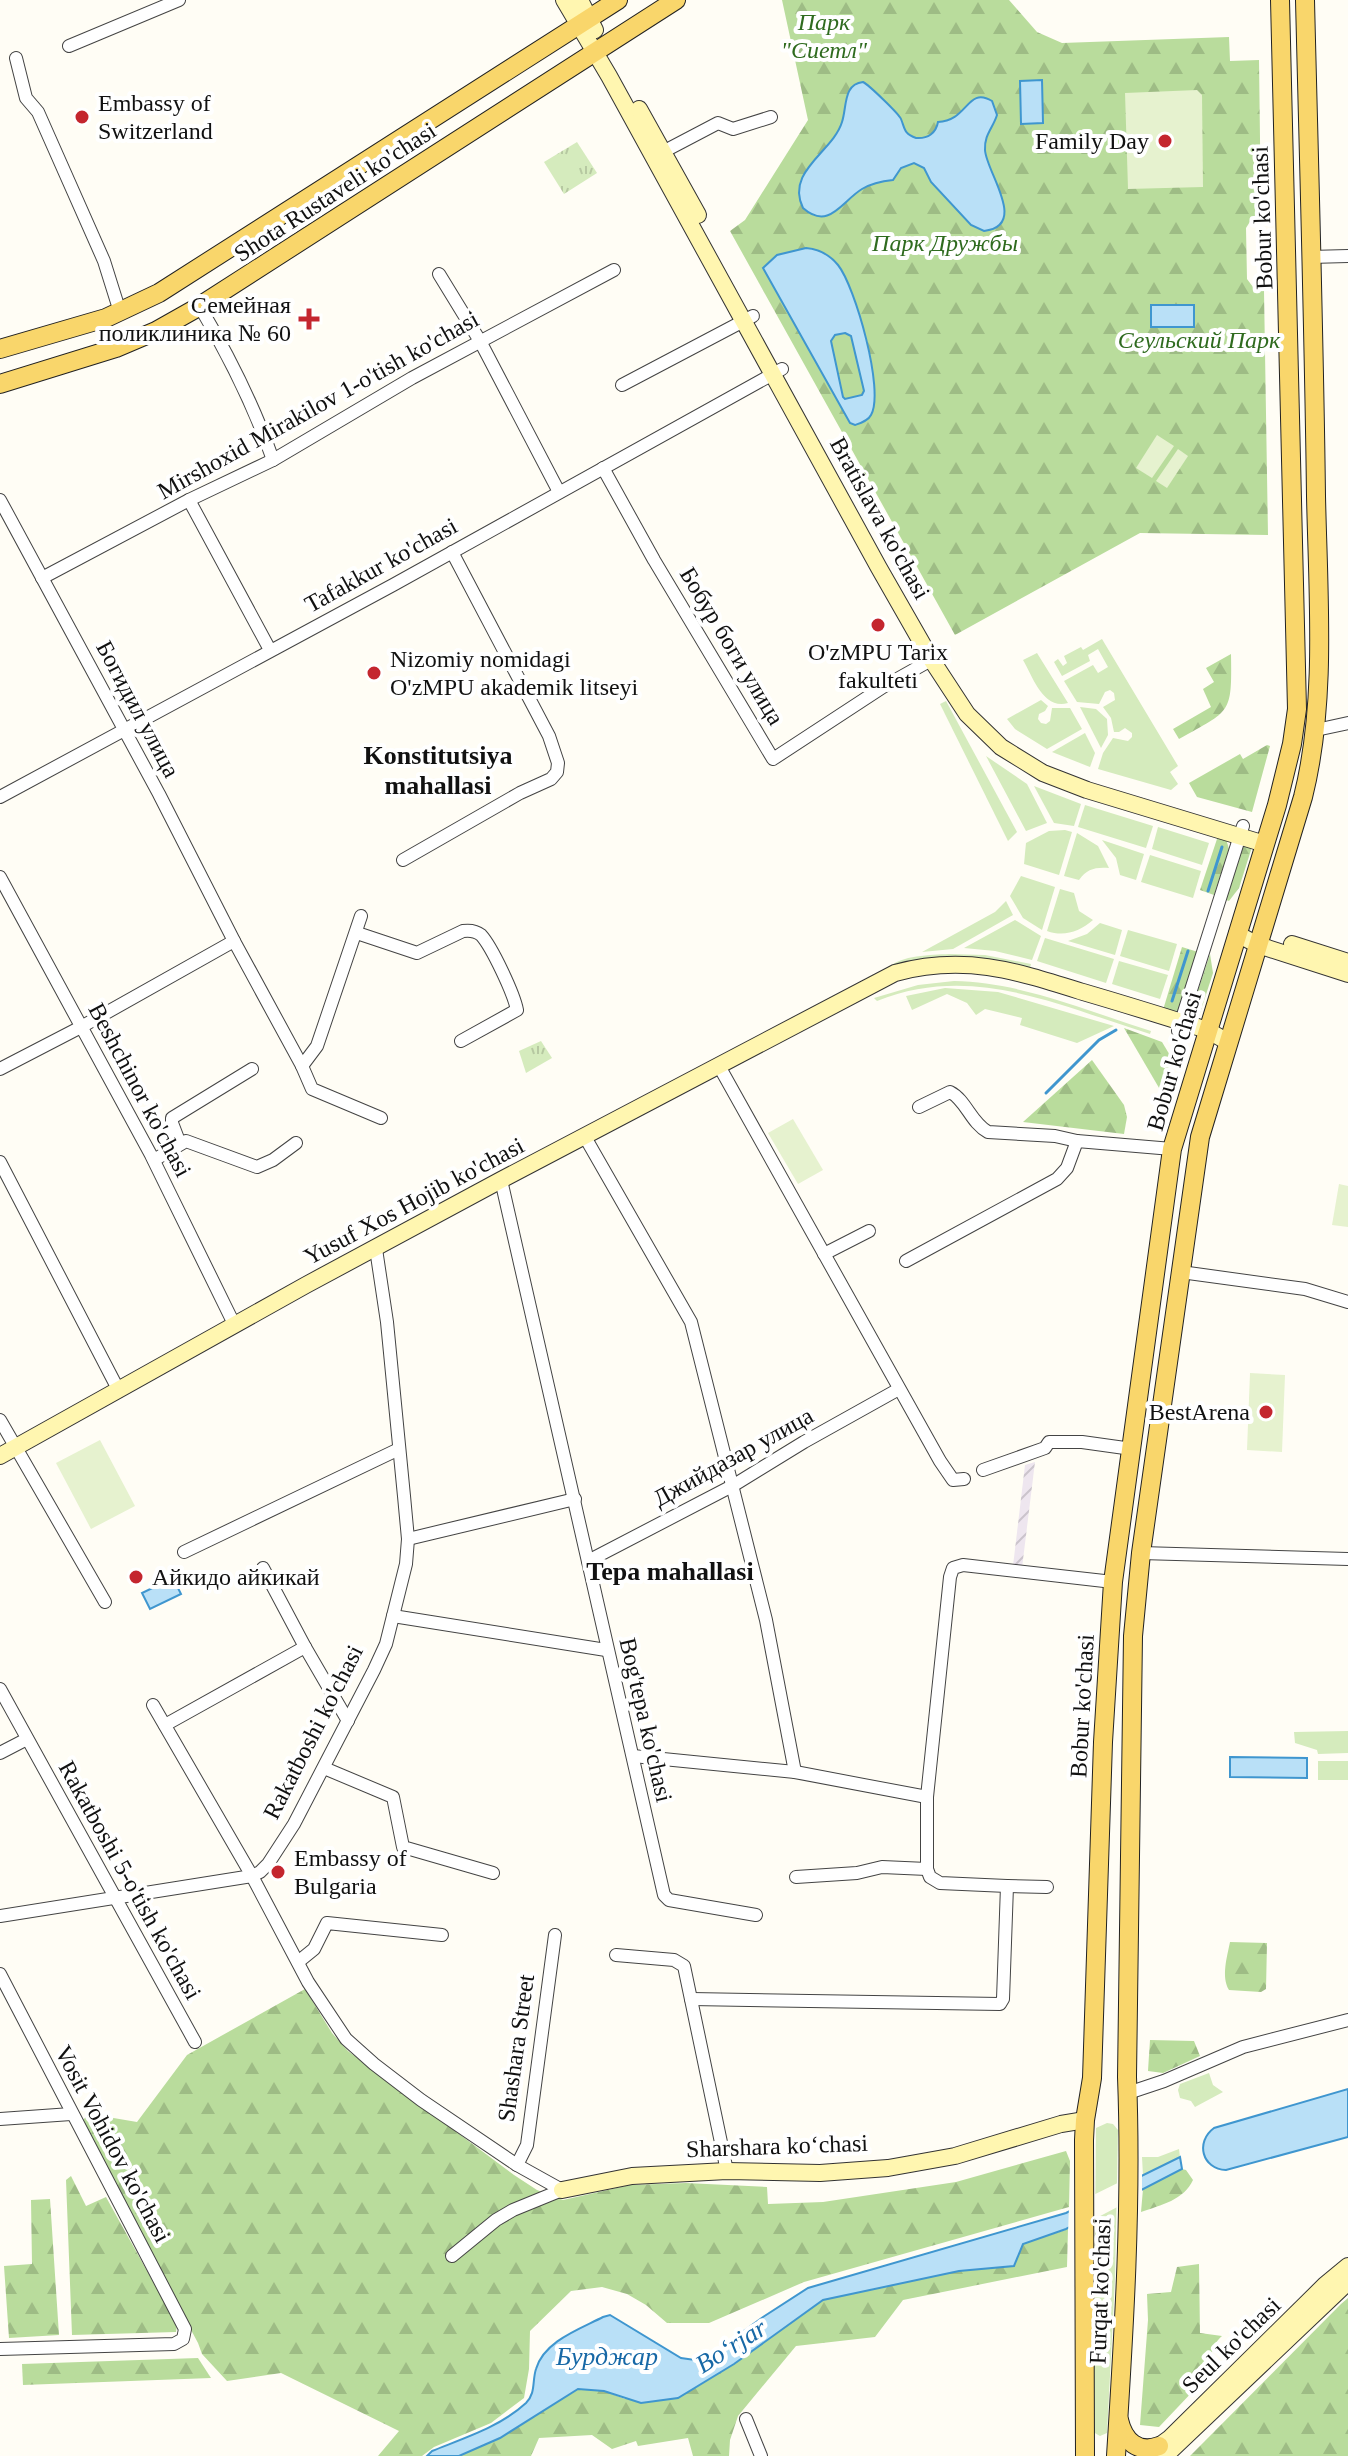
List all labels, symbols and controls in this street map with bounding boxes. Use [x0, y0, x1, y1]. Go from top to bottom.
park label: Парк "Сиетл" [781, 9, 868, 63]
place label: Embassy of Switzerland [98, 90, 213, 144]
marker: Embassy of Switzerland [73, 108, 91, 126]
street label: Shota Rustaveli ko'chasi [229, 117, 441, 267]
place label: Family Day [1035, 128, 1149, 154]
marker: Family Day [1156, 132, 1174, 150]
street label: Bobur ko'chasi [1246, 145, 1277, 290]
park label: Парк Дружбы [871, 230, 1018, 256]
place label: Семейная поликлиника № 60 [99, 292, 291, 346]
street label: Mirshoxid Mirakilov 1-o'tish ko'chasi [153, 306, 483, 504]
marker: Семейная поликлиника № 60 [298, 308, 320, 330]
park label: Сеульский Парк [1118, 327, 1281, 353]
street label: Bratislava ko'chasi [825, 433, 935, 604]
street label: Tafakkur ko'chasi [300, 512, 462, 618]
street label: Бобур боги улица [675, 562, 789, 730]
marker: O'zMPU Tarix fakulteti [869, 616, 887, 634]
street label: Богидил улица [91, 636, 185, 782]
place label: O'zMPU Tarix fakulteti [808, 639, 948, 693]
place label: Nizomiy nomidagi O'zMPU akademik litseyi [390, 646, 639, 700]
marker: Nizomiy nomidagi O'zMPU akademik litseyi [365, 664, 383, 682]
district label: Konstitutsiya mahallasi [364, 741, 512, 800]
street label: Bobur ko'chasi [1142, 988, 1206, 1134]
street label: Beshchinor ko'chasi [83, 999, 197, 1182]
street label: Yusuf Xos Hojib ko'chasi [300, 1132, 529, 1270]
place label: BestArena [1149, 1399, 1250, 1425]
street label: Джийдазар улица [648, 1402, 818, 1512]
marker: BestArena [1257, 1403, 1275, 1421]
district label: Tepa mahallasi [586, 1557, 754, 1586]
place label: Айкидо айкикай [152, 1564, 320, 1590]
marker: Айкидо айкикай [127, 1568, 145, 1586]
street label: Bobur ko'chasi [1065, 1633, 1099, 1778]
street label: Bog'tepa ko'chasi [614, 1635, 678, 1805]
street label: Rakatboshi ko'chasi [258, 1640, 368, 1823]
street label: Rakatboshi 5-o'tish ko'chasi [54, 1756, 207, 2004]
place label: Embassy of Bulgaria [294, 1845, 407, 1899]
marker: Embassy of Bulgaria [269, 1863, 287, 1881]
street label: Shashara Street [493, 1972, 539, 2123]
street label: Vosit Vohidov ko'chasi [50, 2041, 176, 2247]
street label: Sharshara koʻchasi [686, 2130, 869, 2162]
street label: Furqat ko'chasi [1084, 2217, 1116, 2365]
street label: Seul ko'chasi [1177, 2292, 1286, 2398]
water label: Bo‘rjar [690, 2313, 773, 2379]
water label: Бурджар [555, 2342, 658, 2371]

